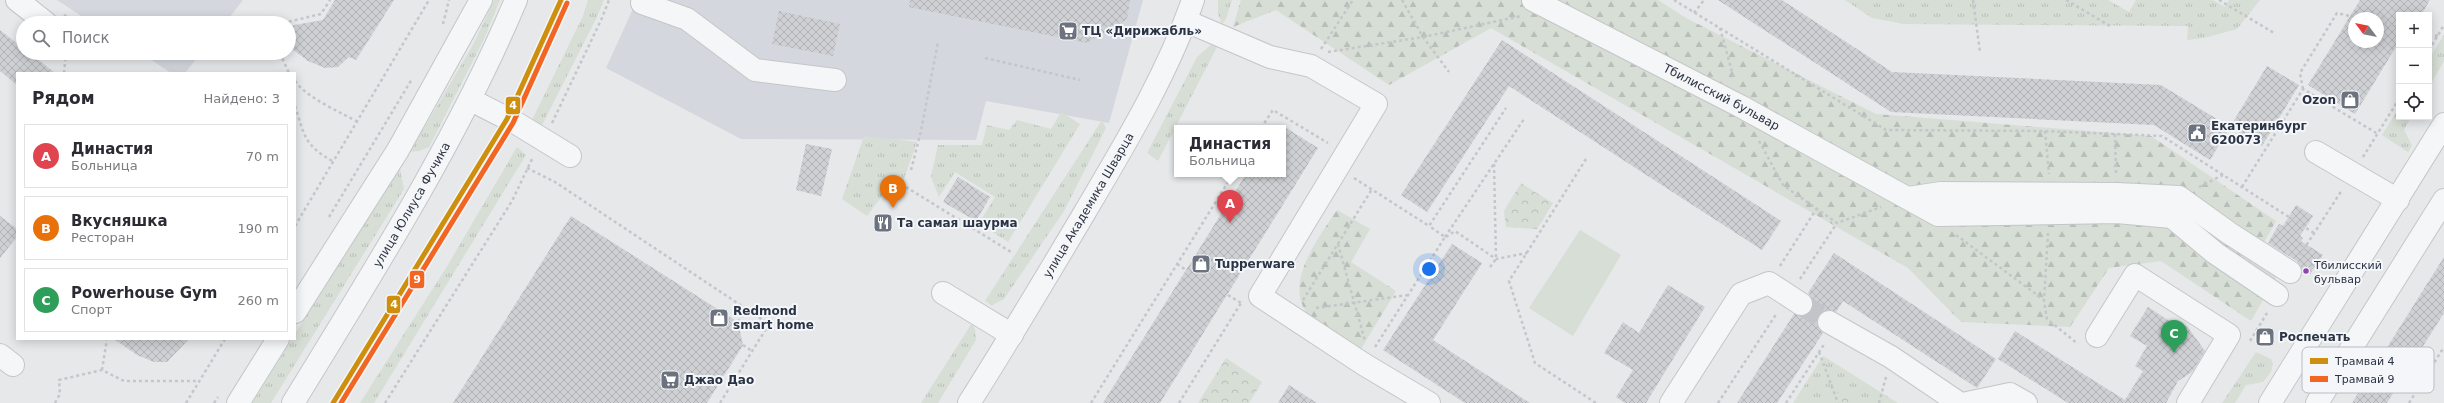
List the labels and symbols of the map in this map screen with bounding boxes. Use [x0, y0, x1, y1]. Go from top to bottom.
north arrow [2348, 12, 2384, 48]
supermarket icon: ТЦ «Дирижабль» [1057, 20, 1079, 42]
place label: ТЦ «Дирижабль» [1082, 24, 1202, 38]
street label: Тбилисский бульвар [1660, 60, 1782, 133]
shop icon: Ozon [2339, 89, 2361, 111]
place label: Ozon [2302, 93, 2336, 107]
line badge: 4 [505, 96, 521, 115]
text: 4 [509, 99, 517, 112]
place label: Екатеринбург 620073 [2211, 119, 2307, 147]
public building icon: Екатеринбург 620073 [2186, 122, 2208, 144]
street label: улица Академика Шварца [1040, 130, 1137, 281]
street label: улица Юлиуса Фучика [370, 140, 453, 270]
pin: B [880, 175, 906, 208]
pin: A [1217, 190, 1243, 223]
restaurant icon: Та самая шаурма [872, 212, 894, 234]
place label: Та самая шаурма [897, 216, 1018, 230]
shop icon: Tupperware [1190, 253, 1212, 275]
place label: Tupperware [1215, 257, 1295, 271]
your location [1419, 259, 1439, 279]
place label: Тбилисский бульвар [2313, 259, 2382, 286]
marker: Тбилисский бульвар [2301, 266, 2311, 276]
line badge: 9 [409, 270, 425, 289]
text: 9 [413, 273, 421, 286]
line badge: 4 [386, 295, 401, 314]
text: 4 [390, 298, 398, 311]
place label: Redmond smart home [733, 304, 814, 332]
shop icon: Redmond smart home [708, 307, 730, 329]
pin: C [2161, 320, 2187, 353]
shop icon: Роспечать [2254, 326, 2276, 348]
place label: Роспечать [2279, 330, 2351, 344]
legend [2302, 347, 2434, 393]
text: Трамвай 4 [2334, 355, 2395, 368]
supermarket icon: Джао Дао [659, 369, 681, 391]
place label: Джао Дао [684, 373, 754, 387]
text: Трамвай 9 [2334, 373, 2395, 386]

